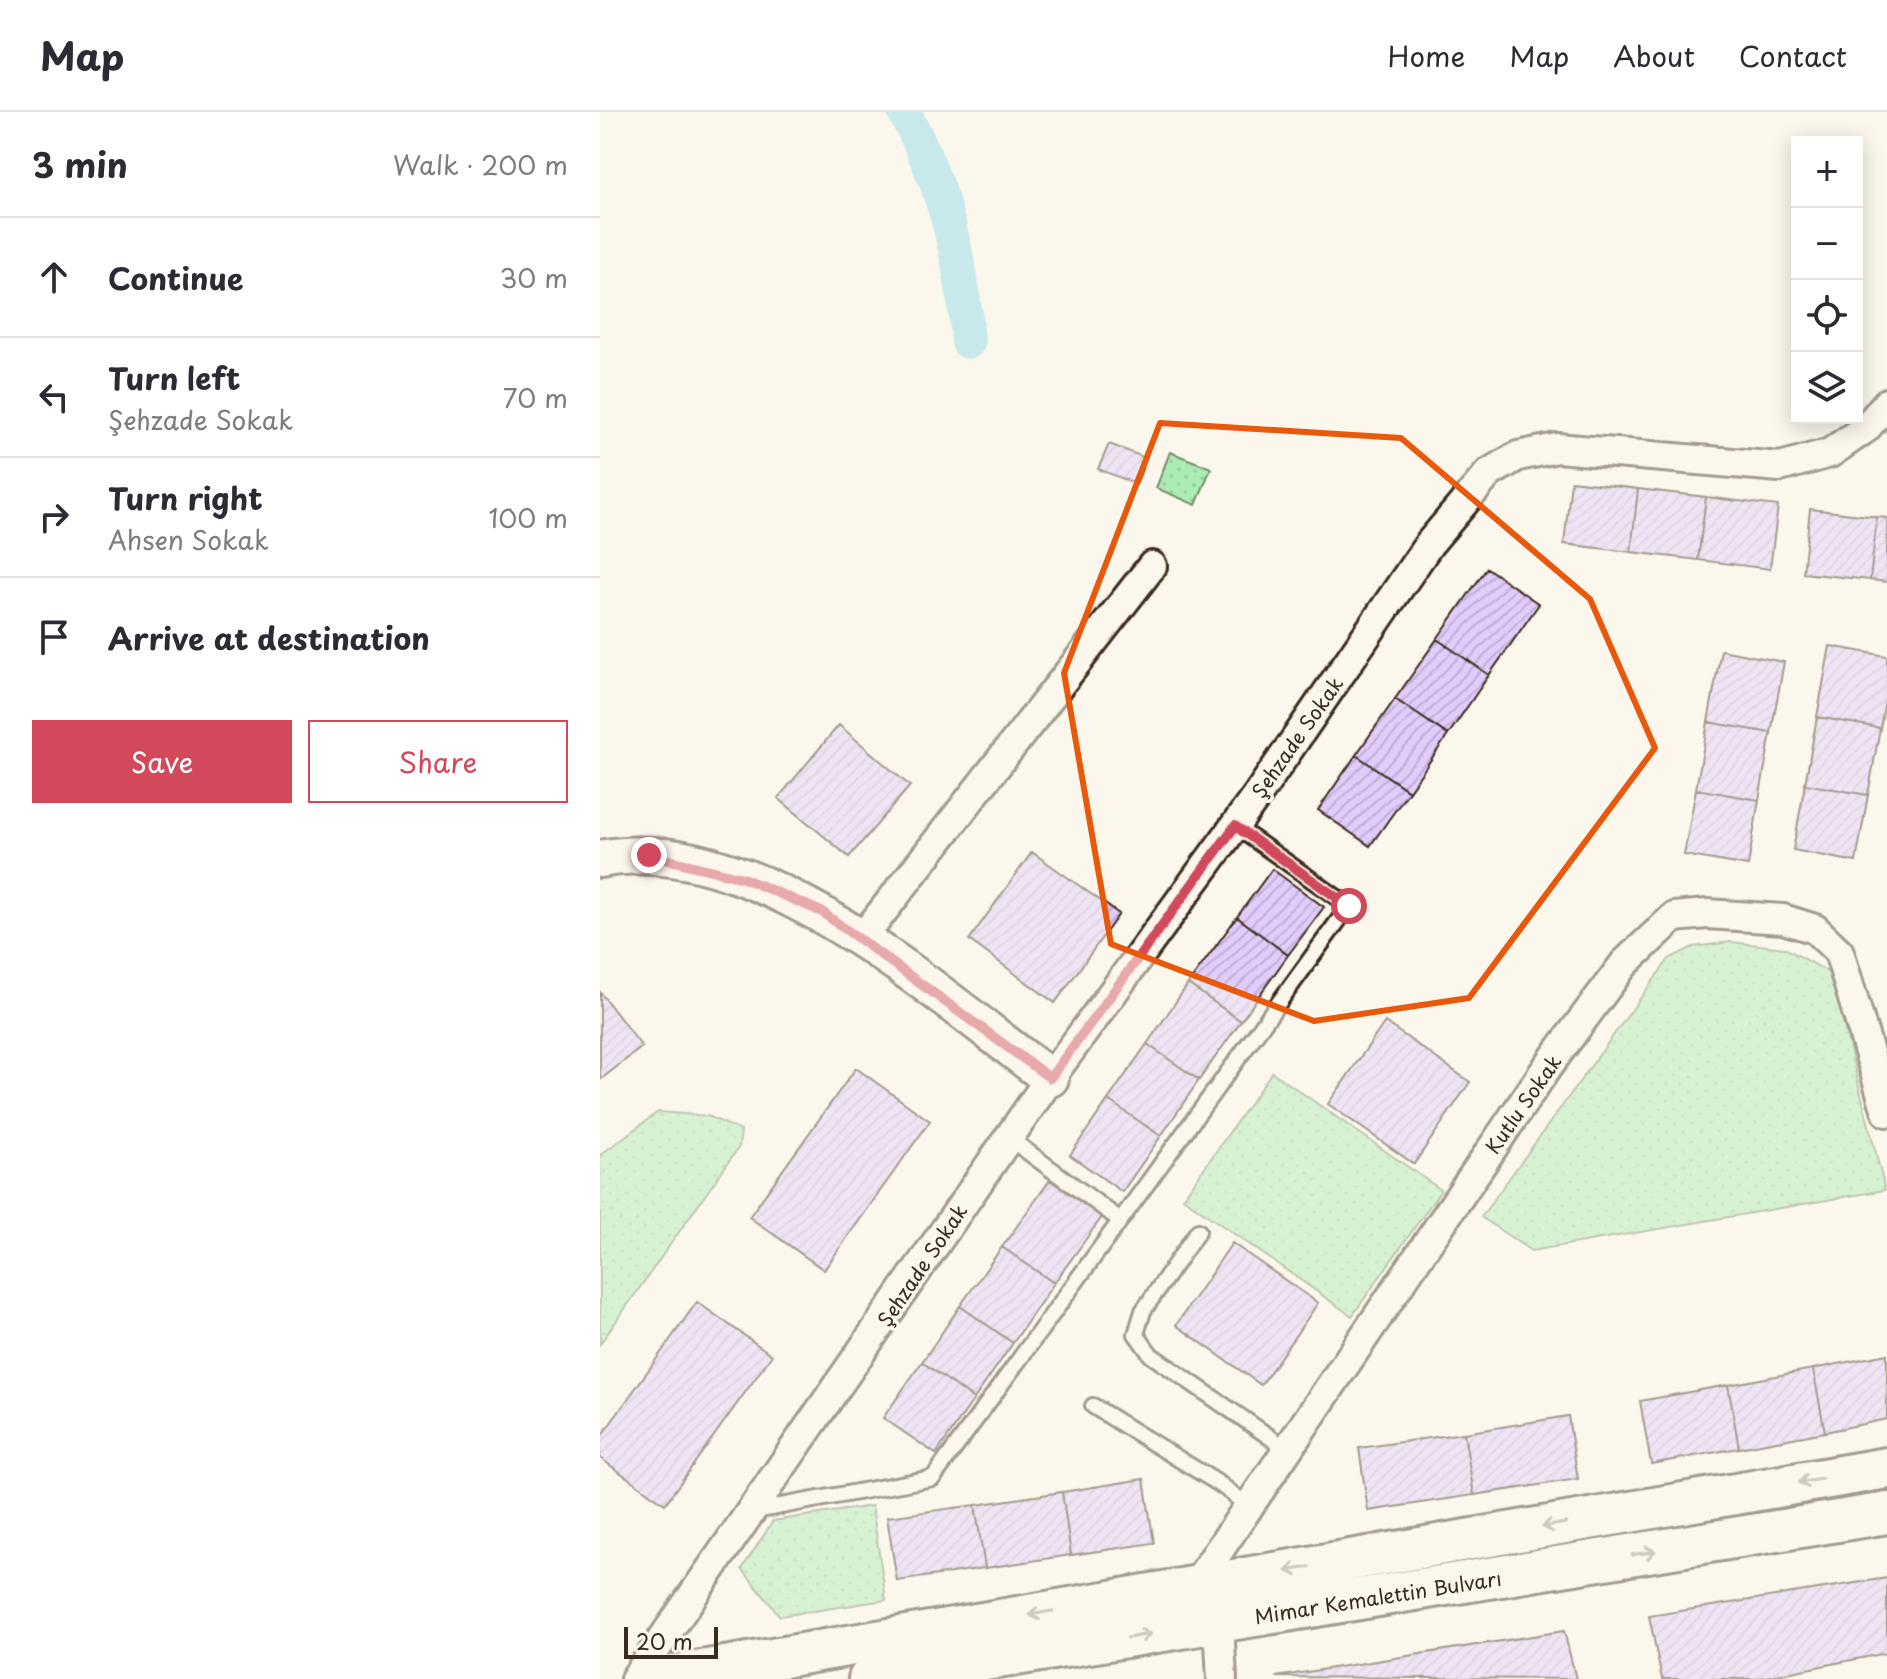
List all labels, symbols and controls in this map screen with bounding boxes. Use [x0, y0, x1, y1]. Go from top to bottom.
text: Map [40, 27, 124, 84]
text: Home [1387, 34, 1465, 77]
text: Map [1509, 34, 1569, 77]
text: About [1613, 34, 1695, 77]
text: Contact [1739, 34, 1847, 77]
map controls [1791, 136, 1863, 424]
button: + [1791, 136, 1863, 208]
text: 3 min [32, 138, 128, 190]
text: Walk · 200 m [393, 145, 568, 184]
button: − [1791, 208, 1863, 280]
icon: ahead [32, 255, 76, 299]
text: Continue [108, 255, 243, 300]
text: 30 m [500, 258, 568, 297]
button: locate [1791, 280, 1863, 352]
button: layers [1791, 352, 1863, 424]
text: Turn left [108, 355, 240, 400]
icon: left [32, 375, 76, 419]
text: 70 m [503, 378, 568, 417]
text: Şehzade Sokak [108, 400, 293, 439]
text: Turn right [108, 475, 263, 520]
icon: right [32, 495, 76, 539]
text: 100 m [488, 498, 568, 537]
text: Ahsen Sokak [108, 520, 269, 559]
icon: arrive [32, 615, 76, 659]
text: Arrive at destination [108, 615, 430, 660]
street label: Şehzade Sokak [1244, 670, 1350, 804]
button: Save [32, 720, 292, 803]
button: Share [308, 720, 568, 803]
route end [631, 837, 667, 873]
route start [1331, 888, 1367, 924]
street label: Kutlu Sokak [1478, 1048, 1568, 1160]
street label: Şehzade Sokak [870, 1198, 974, 1332]
one-way arrow [1798, 1475, 1823, 1490]
one-way arrow [1542, 1519, 1567, 1534]
one-way arrow [1631, 1545, 1657, 1560]
street label: Mimar Kemalettin Bulvarı [1252, 1563, 1504, 1631]
one-way arrow [1285, 1563, 1311, 1578]
one-way arrow [1029, 1607, 1055, 1622]
scale bar [624, 1623, 718, 1659]
text: 20 m [636, 1624, 693, 1657]
one-way arrow [1126, 1628, 1151, 1643]

